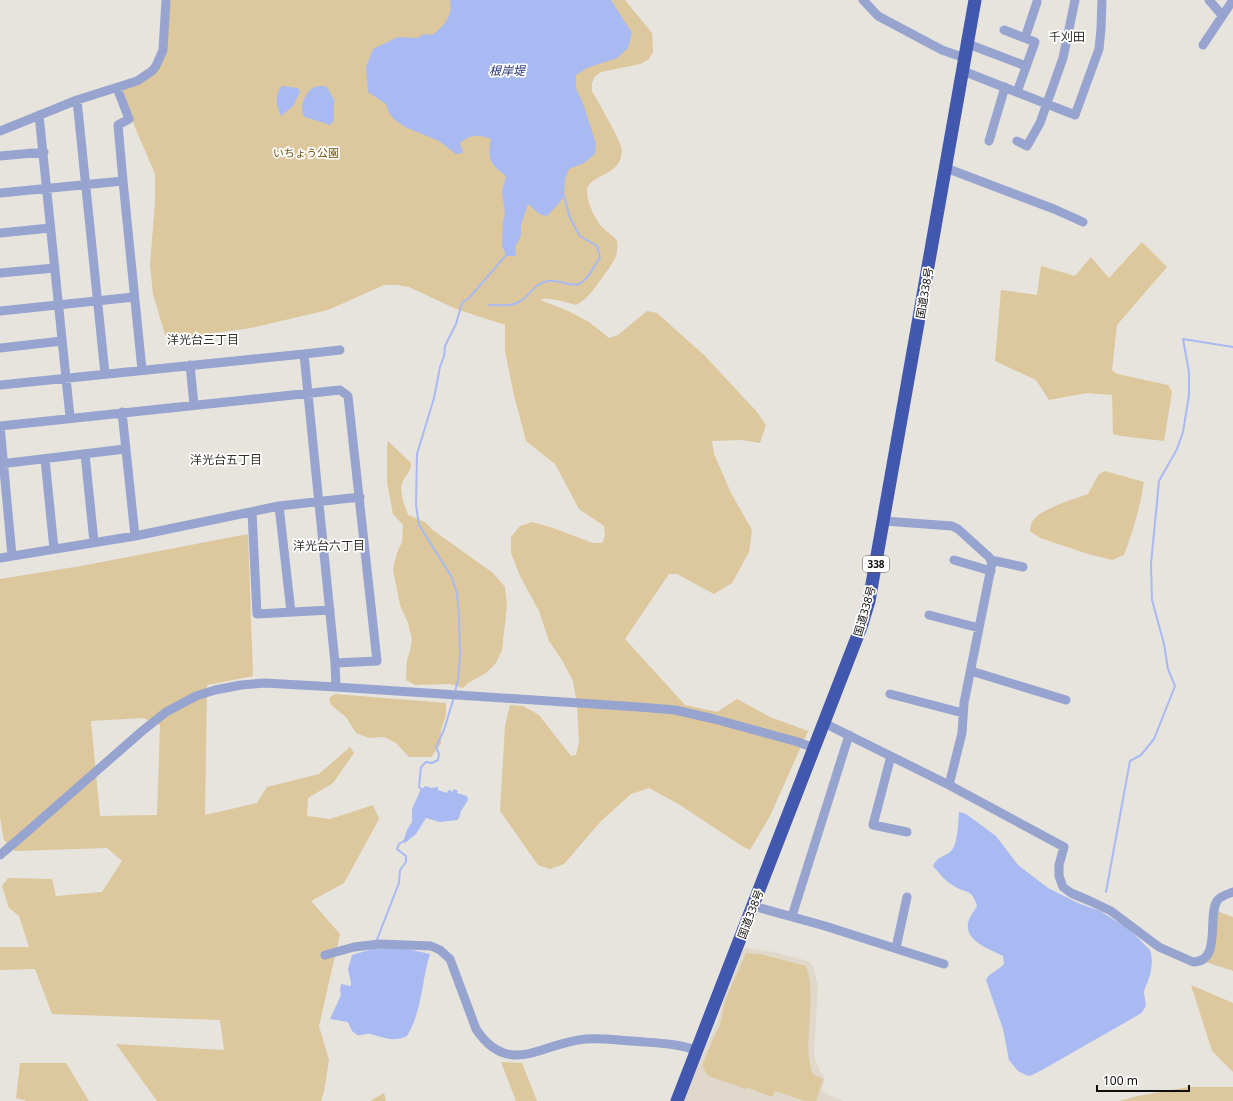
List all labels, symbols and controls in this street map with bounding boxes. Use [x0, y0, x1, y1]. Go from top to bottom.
district label: 千刈田 [1049, 28, 1085, 45]
water label: 根岸堤 [489, 62, 527, 79]
park label: いちょう公園 [273, 145, 339, 160]
street label: 国道338号 [912, 266, 936, 320]
district label: 洋光台三丁目 [167, 331, 239, 348]
district label: 洋光台五丁目 [190, 451, 262, 468]
district label: 洋光台六丁目 [293, 537, 365, 554]
road number: 338 [863, 556, 889, 572]
street label: 国道338号 [850, 584, 878, 638]
street label: 国道338号 [734, 887, 766, 941]
scale bar [1097, 1067, 1189, 1093]
text: 100 m [1103, 1072, 1138, 1089]

